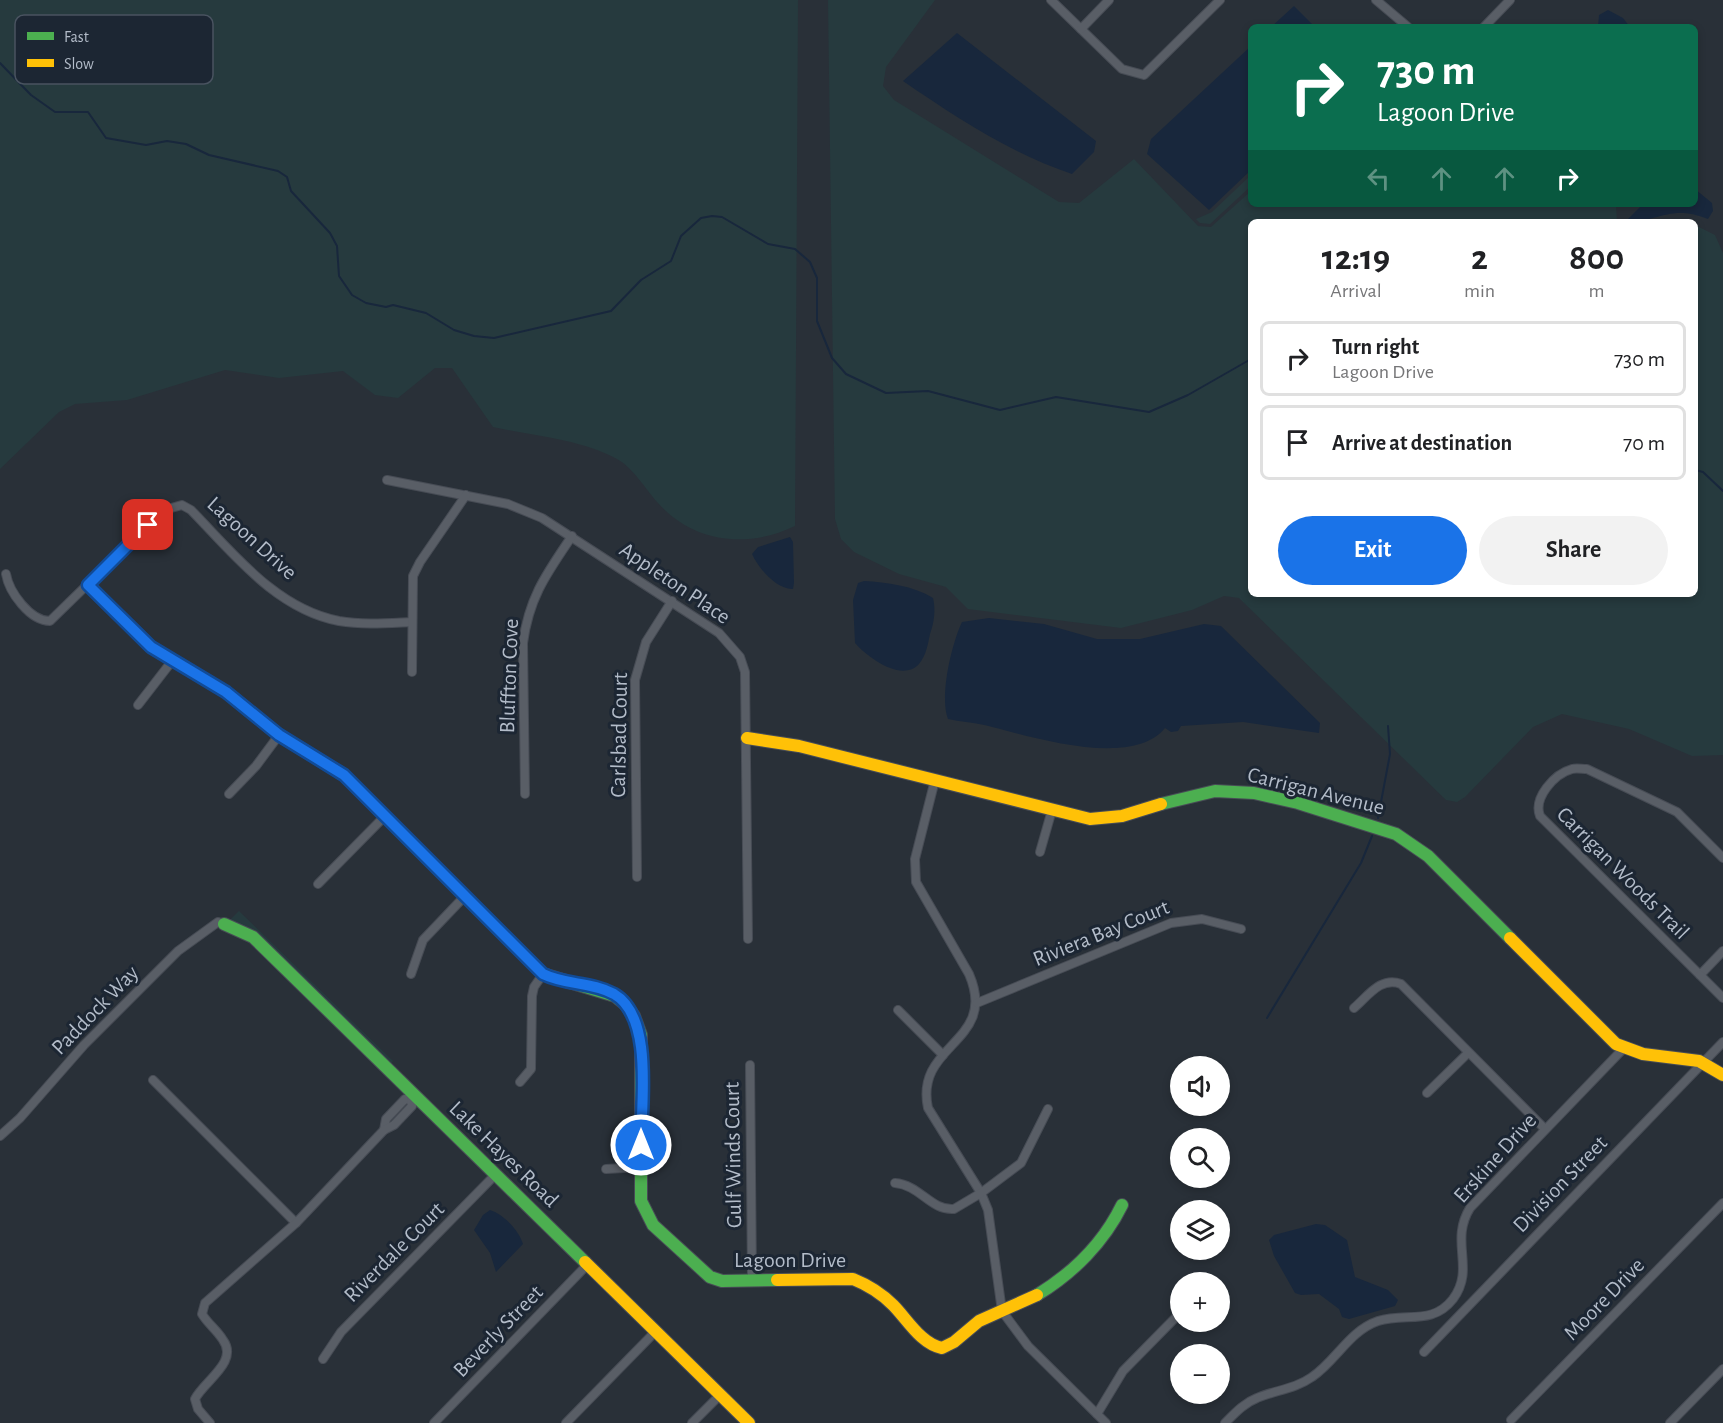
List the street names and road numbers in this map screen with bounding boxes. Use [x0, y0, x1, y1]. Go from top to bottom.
street label: Lagoon Drive [203, 492, 301, 584]
street label: Appleton Place [616, 538, 734, 628]
street label: Bluffton Cove [496, 618, 522, 734]
street label: Carlsbad Court [607, 672, 631, 798]
street label: Carrigan Avenue [1245, 763, 1387, 819]
street label: Carrigan Woods Trail [1553, 803, 1693, 943]
street label: Riviera Bay Court [1030, 896, 1172, 970]
street label: Paddock Way [47, 961, 143, 1059]
street label: Gulf Winds Court [721, 1082, 745, 1228]
street label: Lake Hayes Road [445, 1097, 563, 1211]
street label: Erskine Drive [1449, 1109, 1541, 1207]
street label: Division Street [1509, 1131, 1611, 1237]
street label: Riverdale Court [340, 1198, 448, 1306]
street label: Lagoon Drive [734, 1249, 846, 1271]
street label: Moore Drive [1560, 1254, 1648, 1344]
street label: Beverly Street [449, 1281, 547, 1381]

